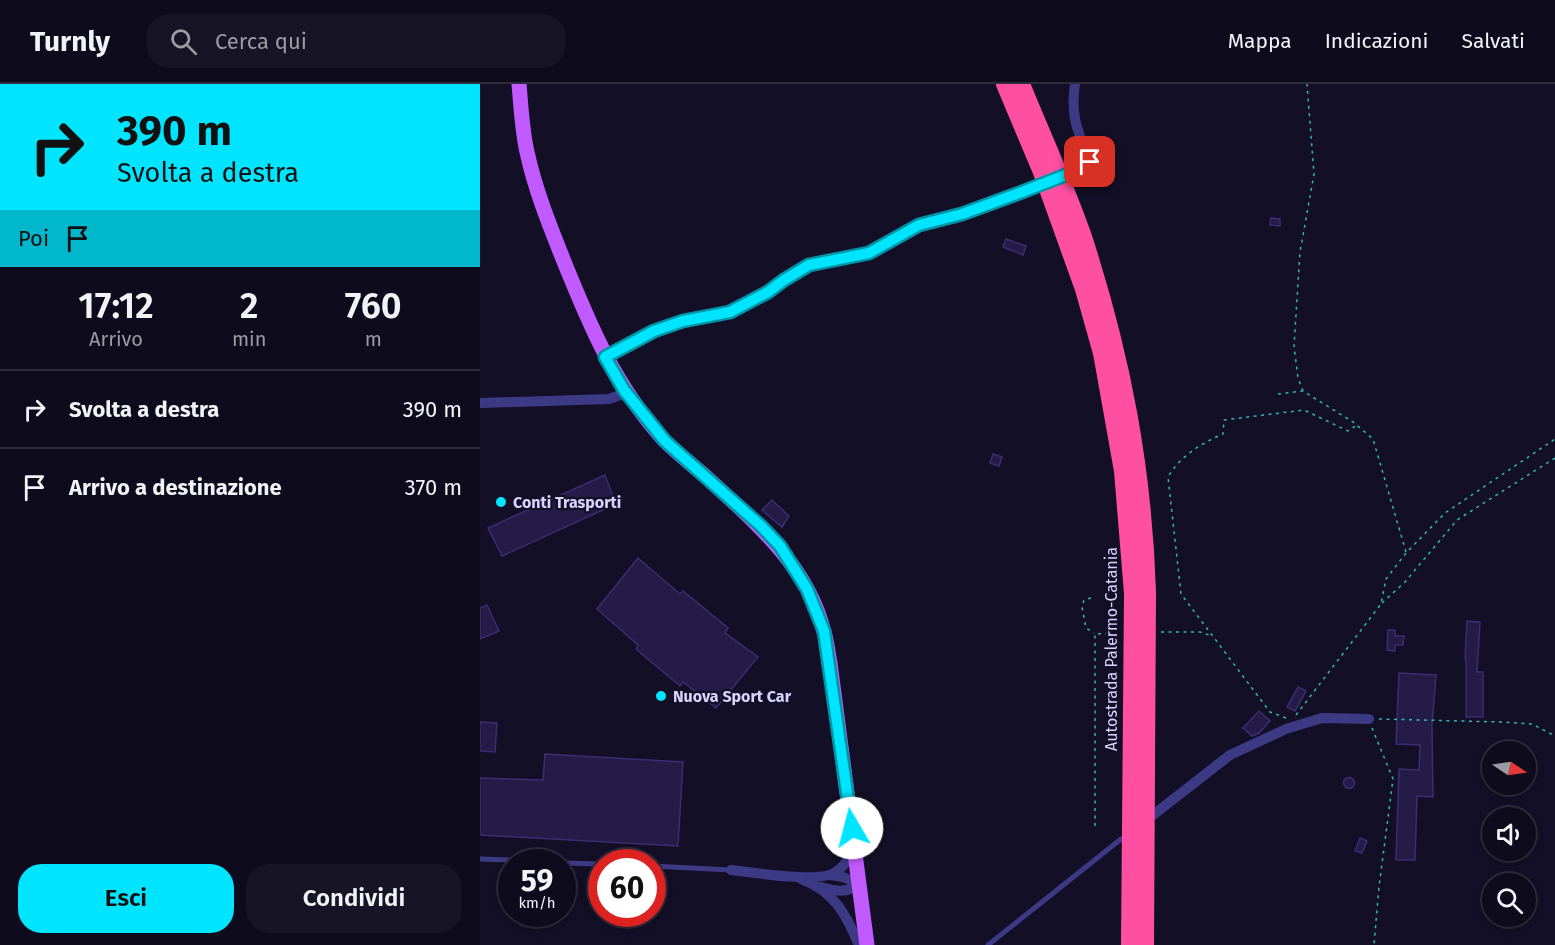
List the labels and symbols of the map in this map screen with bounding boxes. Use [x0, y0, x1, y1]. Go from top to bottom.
pin [1064, 136, 1115, 187]
place label: Conti Trasporti [513, 493, 621, 512]
marker: Conti Trasporti [494, 495, 508, 509]
street label: Autostrada Palermo-Catania [1102, 547, 1121, 751]
place label: Nuova Sport Car [673, 687, 792, 706]
marker: Nuova Sport Car [654, 689, 668, 703]
north arrow [1482, 741, 1536, 795]
position arrow [820, 796, 884, 860]
speed limit sign: 60 [588, 849, 666, 927]

